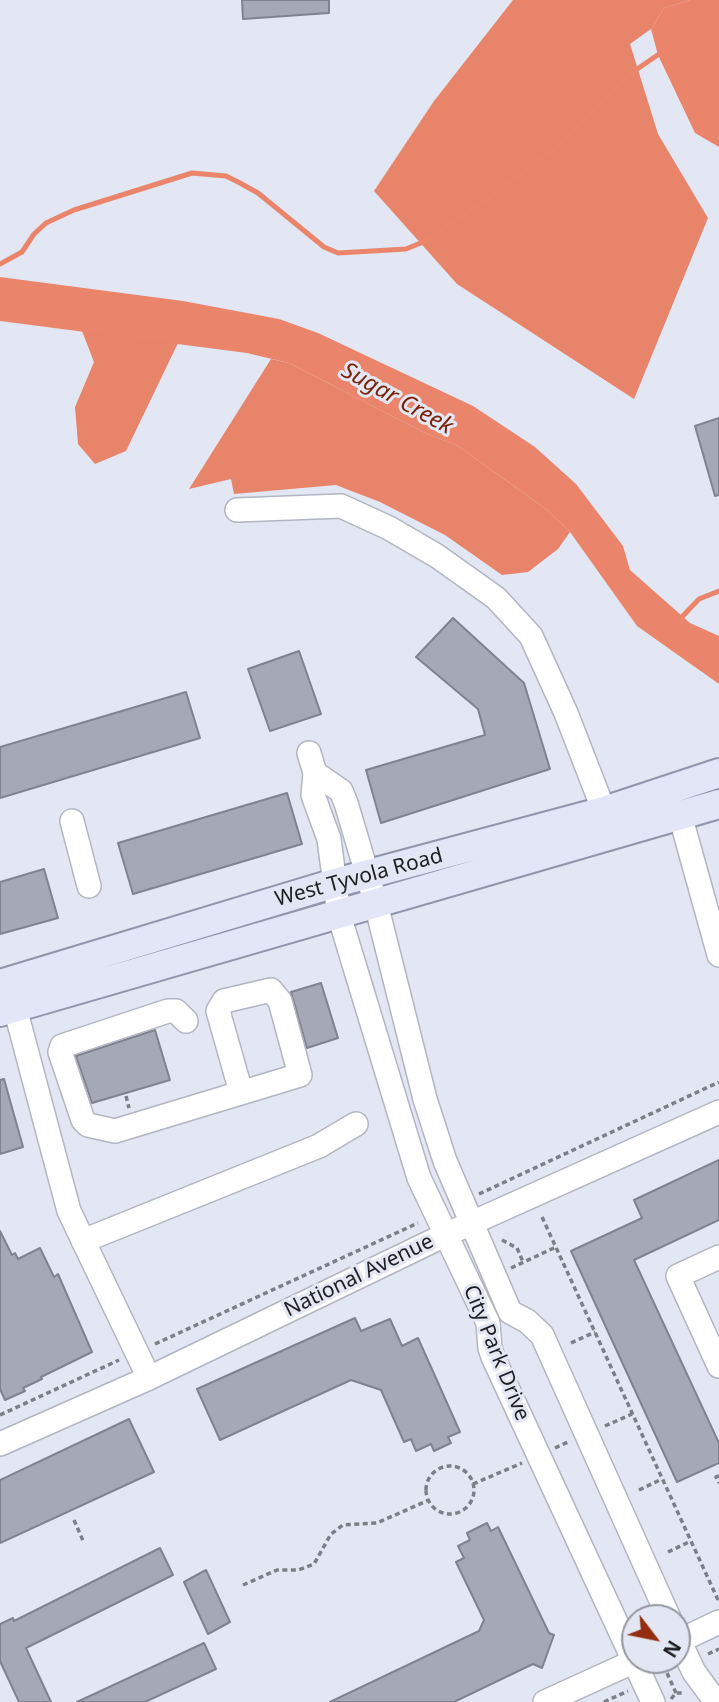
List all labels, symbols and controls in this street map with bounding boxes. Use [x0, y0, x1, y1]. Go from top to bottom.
water label: Sugar Creek [337, 357, 457, 441]
street label: West Tyvola Road [272, 844, 446, 912]
street label: National Avenue [280, 1229, 438, 1323]
street label: City Park Drive [457, 1281, 535, 1425]
north arrow [621, 1604, 691, 1674]
text: N [657, 1636, 687, 1663]

